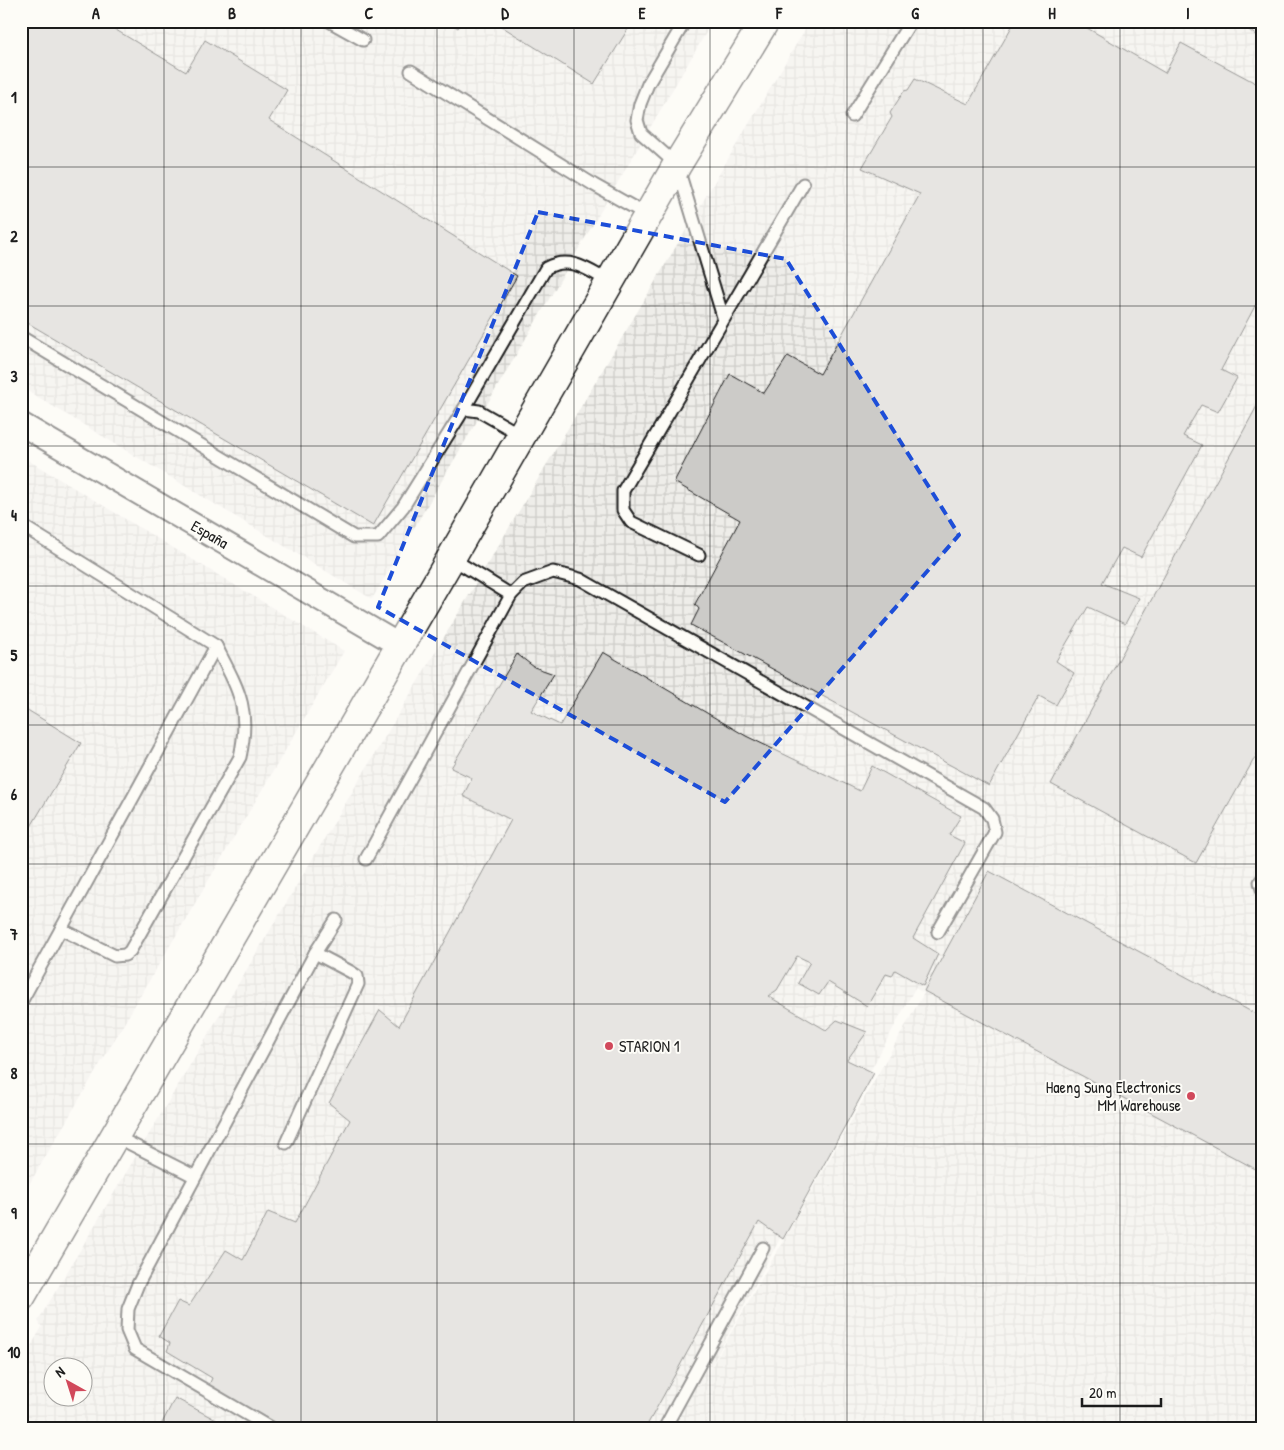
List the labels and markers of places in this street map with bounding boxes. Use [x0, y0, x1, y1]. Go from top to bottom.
place label: STARION 1 [619, 1035, 680, 1057]
marker: STARION 1 [603, 1040, 615, 1052]
place label: Haeng Sung Electronics MM Warehouse [1046, 1076, 1182, 1116]
marker: Haeng Sung Electronics MM Warehouse [1185, 1090, 1197, 1102]

